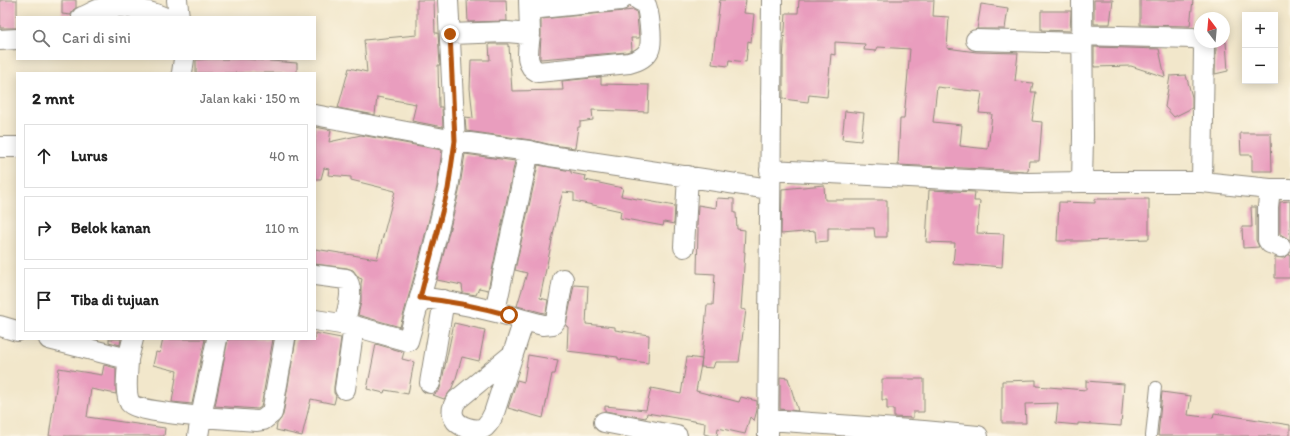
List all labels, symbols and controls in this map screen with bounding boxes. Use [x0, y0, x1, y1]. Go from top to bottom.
north arrow [1194, 12, 1230, 48]
map controls [1242, 12, 1278, 84]
button: + [1242, 12, 1278, 48]
search box [16, 16, 316, 60]
route end [441, 25, 459, 43]
icon: search [30, 27, 52, 49]
text: Cari di sini [62, 29, 131, 47]
button: − [1242, 48, 1278, 84]
text: 2 mnt [32, 88, 75, 108]
text: Jalan kaki · 150 m [200, 91, 300, 106]
icon: ahead [33, 145, 55, 167]
text: Lurus [71, 147, 108, 165]
text: 40 m [269, 149, 299, 164]
icon: right [33, 217, 55, 239]
text: Belok kanan [71, 219, 151, 237]
text: 110 m [265, 221, 299, 236]
icon: arrive [33, 289, 55, 311]
text: Tiba di tujuan [71, 291, 159, 309]
route start [500, 306, 518, 324]

